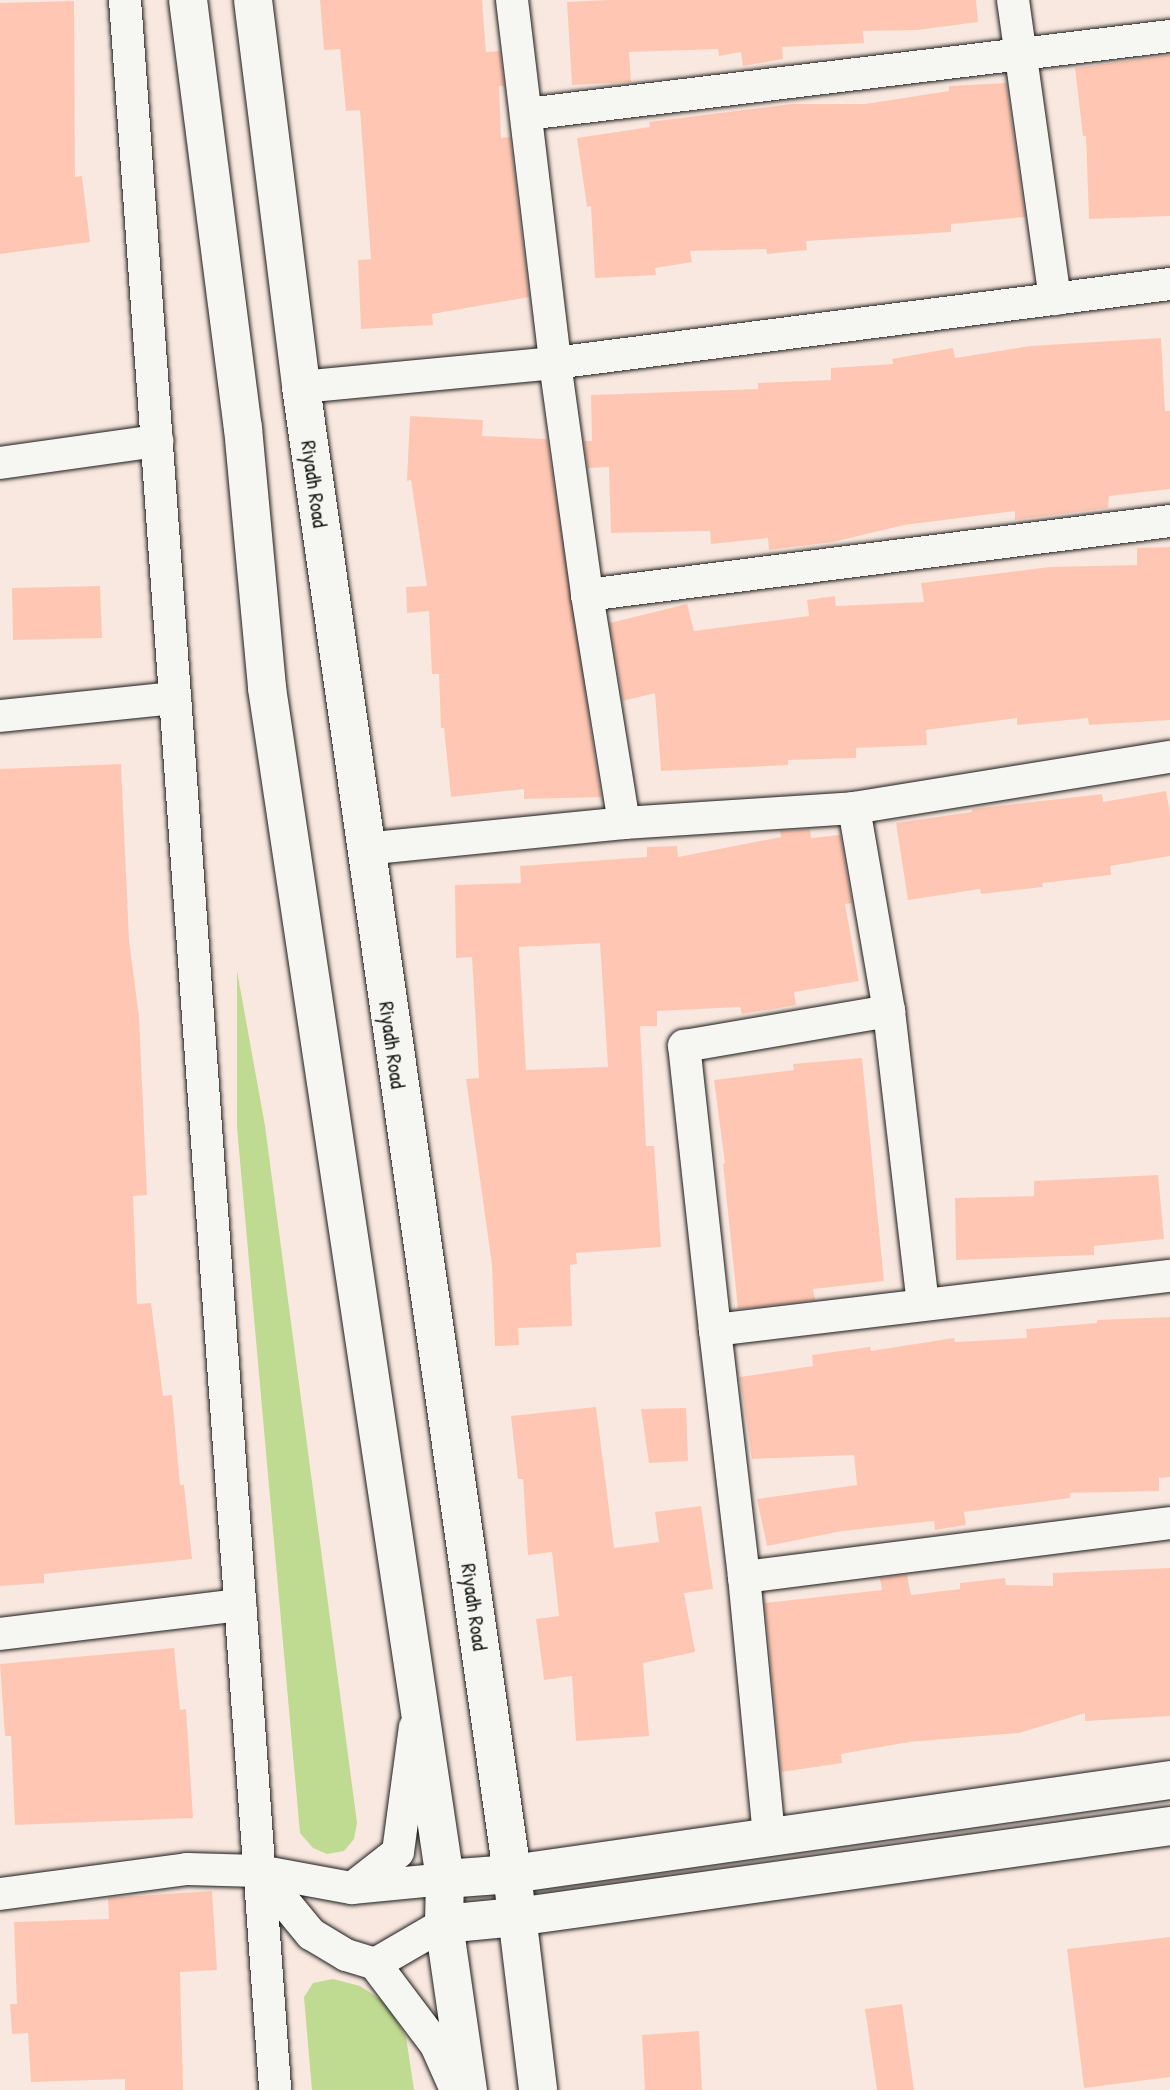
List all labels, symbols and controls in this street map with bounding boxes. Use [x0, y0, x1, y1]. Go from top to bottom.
street label: Riyadh Road [295, 439, 333, 529]
street label: Riyadh Road [373, 1000, 411, 1090]
street label: Riyadh Road [455, 1562, 493, 1652]

